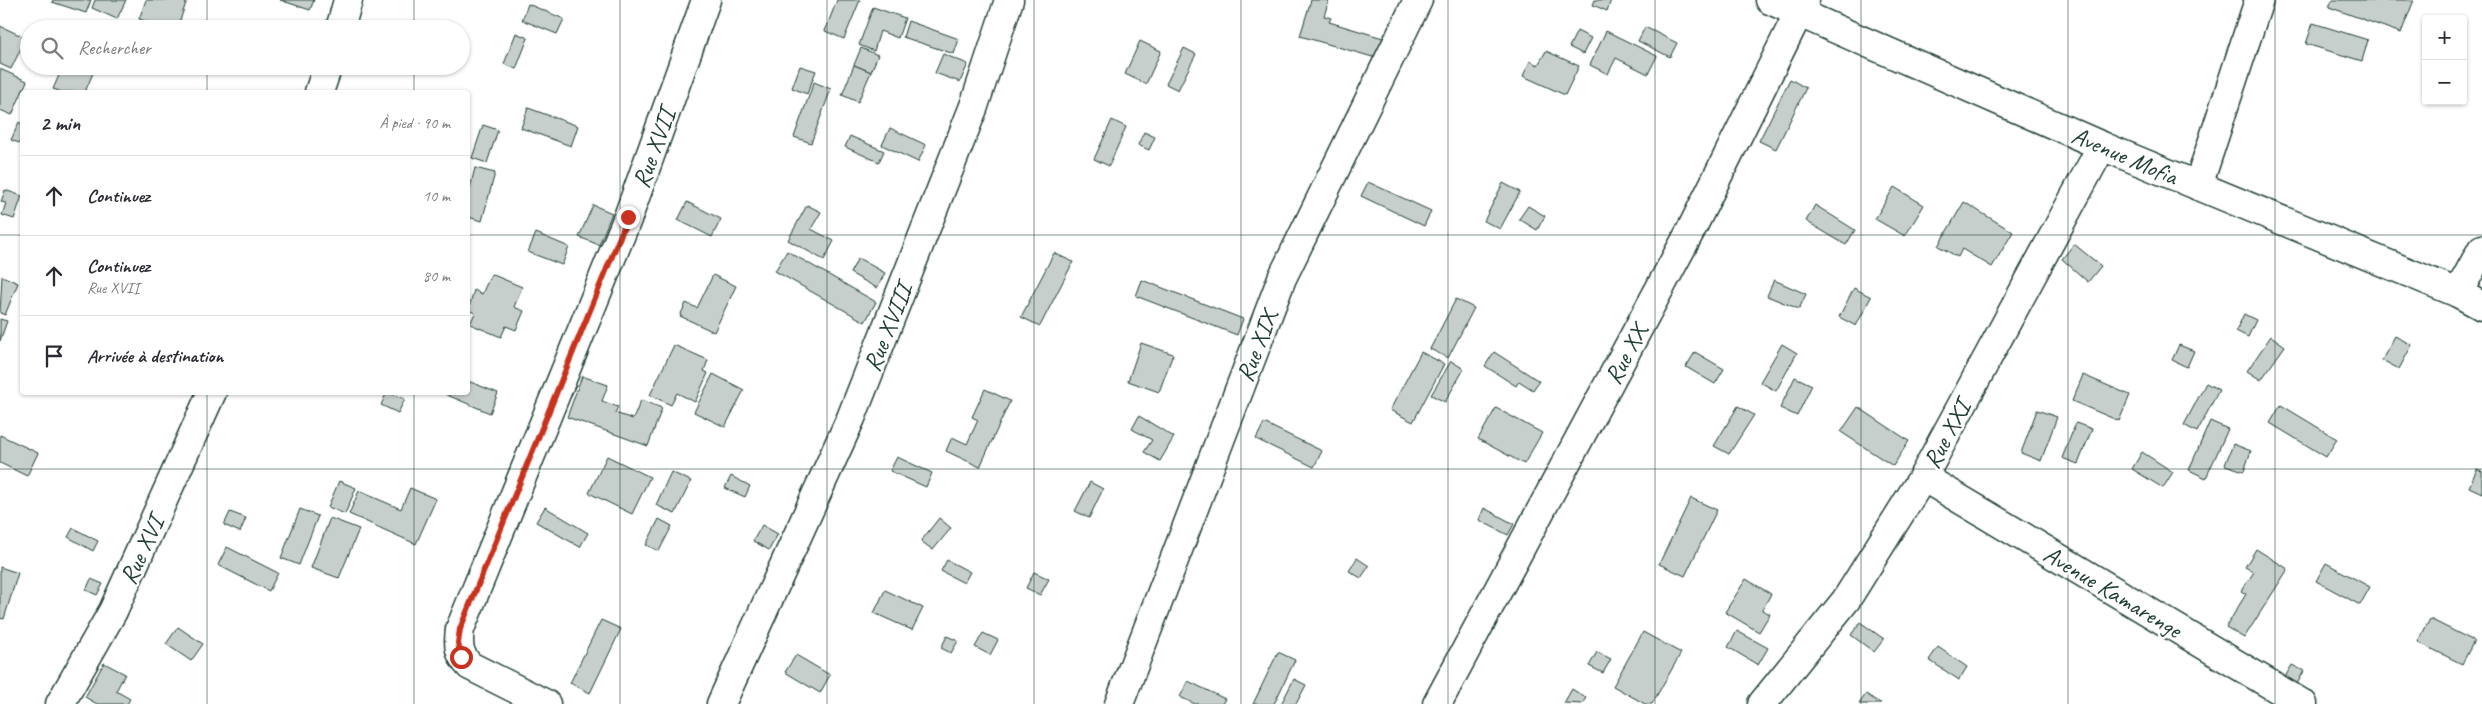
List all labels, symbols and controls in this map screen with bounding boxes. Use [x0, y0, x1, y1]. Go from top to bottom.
map controls [2422, 15, 2467, 105]
button: + [2422, 15, 2467, 60]
search box [20, 20, 470, 75]
icon: search [38, 34, 66, 62]
text: Rechercher [78, 36, 151, 60]
button: − [2422, 60, 2467, 105]
street label: Rue XVII [625, 100, 685, 192]
text: 2 min [40, 110, 80, 136]
text: À pied · 90 m [380, 113, 450, 133]
street label: Avenue Mofia [2067, 119, 2184, 193]
icon: ahead [40, 182, 68, 210]
text: Continuez [87, 184, 150, 208]
text: 10 m [423, 186, 450, 206]
route end [617, 206, 640, 229]
text: Continuez [87, 254, 150, 278]
icon: ahead [40, 262, 68, 290]
text: 80 m [423, 266, 450, 286]
street label: Rue XVIII [856, 274, 922, 376]
text: Rue XVII [87, 278, 139, 298]
street label: Rue XIX [1229, 303, 1286, 386]
street label: Rue XX [1597, 316, 1657, 390]
icon: arrive [40, 342, 68, 370]
text: Arrivée à destination [87, 344, 223, 368]
street label: Rue XXI [1916, 390, 1981, 474]
street label: Rue XVI [112, 506, 174, 589]
street label: Avenue Kamarenge [2038, 538, 2189, 647]
route start [450, 646, 473, 669]

